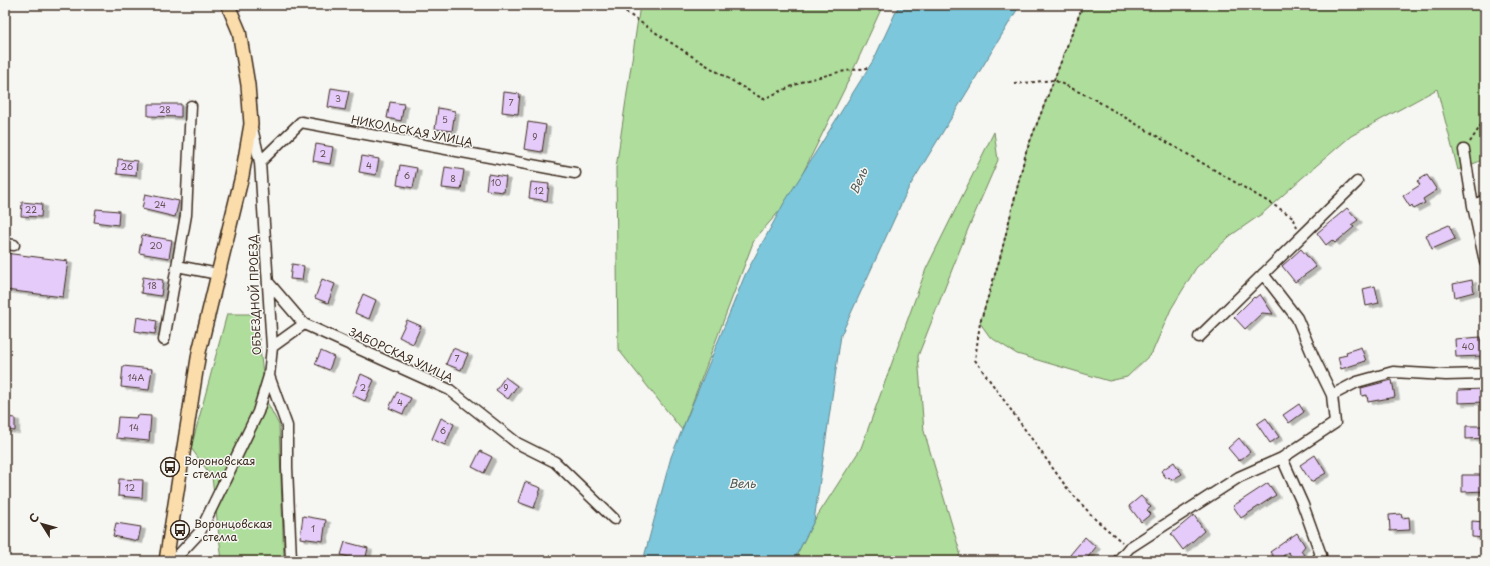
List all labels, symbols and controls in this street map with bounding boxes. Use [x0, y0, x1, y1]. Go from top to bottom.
house number: 3 [335, 91, 341, 105]
house number: 7 [508, 95, 514, 109]
house number: 28 [159, 102, 171, 116]
street label: НИКОЛЬСКАЯ УЛИЦА [350, 110, 475, 151]
house number: 5 [442, 112, 448, 126]
house number: 9 [532, 129, 538, 143]
house number: 2 [320, 146, 326, 160]
house number: 4 [366, 158, 372, 172]
house number: 26 [121, 159, 133, 173]
water label: Вель [844, 164, 872, 197]
house number: 6 [404, 168, 410, 182]
house number: 8 [450, 171, 456, 185]
house number: 10 [491, 175, 502, 189]
house number: 12 [534, 183, 544, 197]
house number: 24 [154, 197, 166, 211]
house number: 22 [25, 202, 37, 216]
street label: ОБЪЕЗДНОЙ ПРОЕЗД [244, 234, 265, 356]
house number: 20 [150, 238, 163, 252]
house number: 18 [147, 278, 157, 292]
street label: ЗАБОРСКАЯ УЛИЦА [346, 323, 457, 386]
house number: 40 [1462, 339, 1475, 353]
house number: 7 [454, 351, 460, 365]
house number: 14А [128, 370, 145, 384]
house number: 2 [360, 380, 366, 394]
house number: 9 [503, 380, 509, 394]
house number: 4 [397, 395, 403, 409]
house number: 14 [129, 420, 139, 434]
house number: 6 [440, 423, 446, 437]
place label: Вороновская - стелла [184, 452, 255, 482]
bus stop icon: Вороновская - стелла [159, 456, 181, 478]
water label: Вель [728, 474, 756, 492]
house number: 12 [125, 480, 135, 494]
north arrow [22, 504, 62, 544]
text: С [24, 509, 43, 526]
place label: Воронцовская - стелла [194, 515, 272, 545]
bus stop icon: Воронцовская - стелла [169, 519, 191, 541]
house number: 1 [311, 521, 315, 535]

